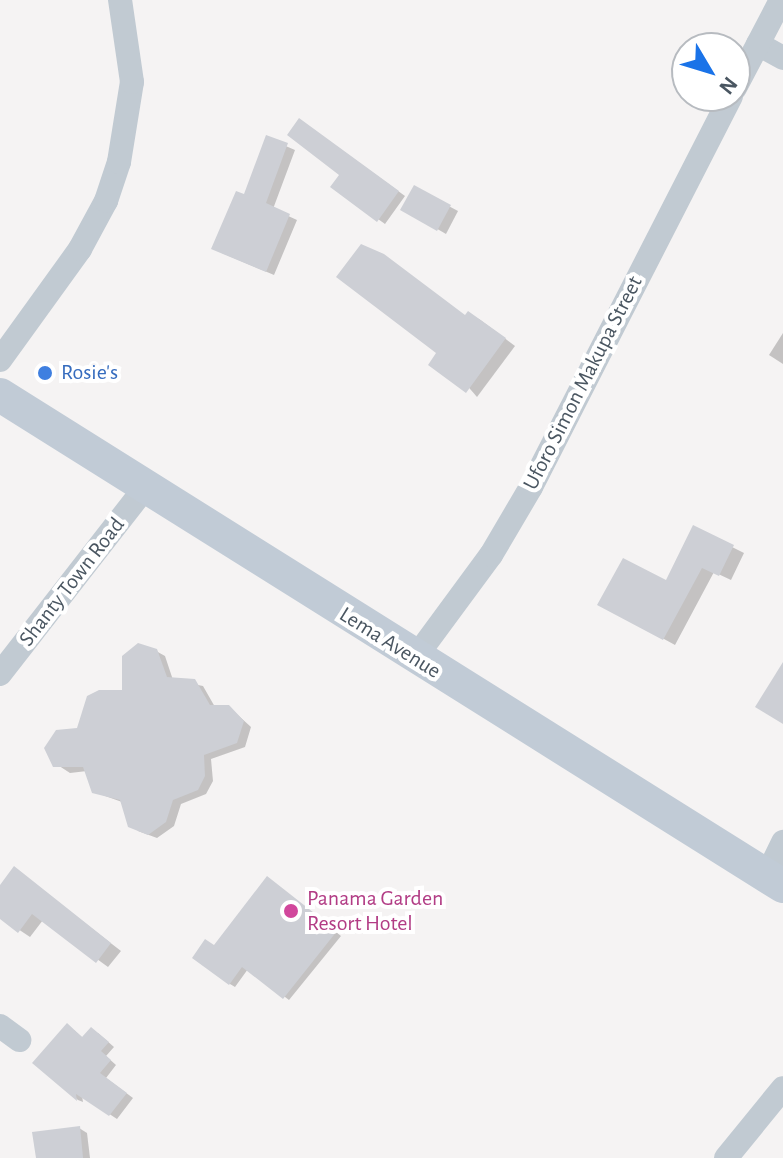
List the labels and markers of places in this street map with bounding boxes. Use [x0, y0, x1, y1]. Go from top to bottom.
place label: Rosie's [61, 360, 118, 386]
marker: Rosie's [36, 364, 54, 382]
place label: Panama Garden Resort Hotel [307, 885, 443, 936]
marker: Panama Garden Resort Hotel [282, 902, 300, 920]

